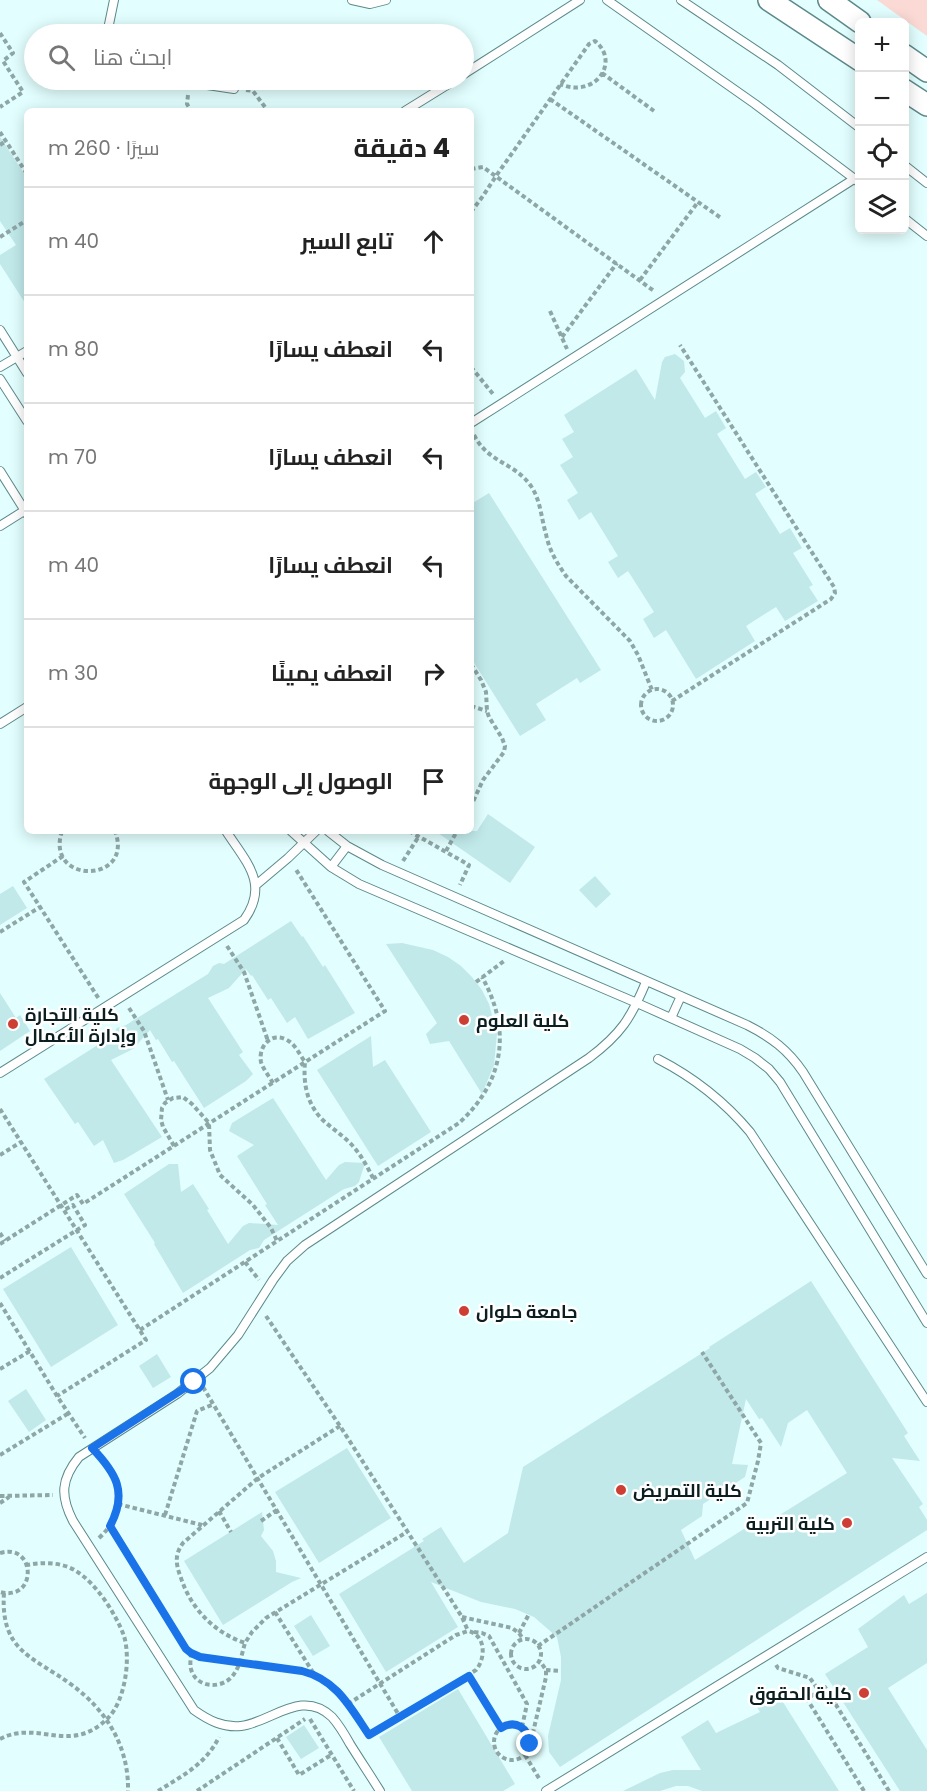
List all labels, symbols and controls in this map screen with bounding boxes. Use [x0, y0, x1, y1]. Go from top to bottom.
map controls [855, 18, 909, 234]
button: + [855, 18, 909, 72]
search box [24, 24, 474, 90]
icon: search [45, 41, 78, 74]
text: ابحث هنا [93, 42, 172, 73]
button: − [855, 72, 909, 126]
button: locate [855, 126, 909, 180]
text: 4 دقيقة [353, 130, 450, 166]
text: سيرًا · 260 m [48, 134, 159, 162]
button: layers [855, 180, 909, 234]
icon: ahead [417, 225, 450, 258]
text: تابع السير [301, 226, 393, 257]
text: 40 m [48, 227, 99, 255]
icon: left [417, 333, 450, 366]
text: انعطف يسارًا [268, 334, 393, 365]
text: 80 m [48, 335, 99, 363]
icon: left [417, 441, 450, 474]
text: انعطف يسارًا [268, 442, 393, 473]
text: 70 m [48, 443, 97, 471]
icon: left [417, 549, 450, 582]
text: انعطف يسارًا [268, 550, 393, 581]
text: 40 m [48, 551, 99, 579]
icon: right [417, 657, 450, 690]
text: انعطف يمينًا [271, 658, 393, 689]
text: 30 m [48, 659, 98, 687]
icon: arrive [417, 765, 450, 798]
text: الوصول إلى الوجهة [208, 766, 393, 797]
place label: كلية التجارة وإدارة الأعمال [25, 1002, 136, 1048]
place label: كلية العلوم [476, 1008, 570, 1033]
marker: كلية العلوم [457, 1013, 471, 1027]
marker: كلية التجارة وإدارة الأعمال [6, 1017, 20, 1031]
place label: جامعة حلوان [476, 1299, 577, 1324]
marker: جامعة حلوان [457, 1304, 471, 1318]
route start [180, 1368, 206, 1394]
place label: كلية التمريض [633, 1478, 742, 1503]
marker: كلية التمريض [614, 1483, 628, 1497]
place label: كلية التربية [746, 1511, 835, 1536]
marker: كلية التربية [840, 1516, 854, 1530]
place label: كلية الحقوق [749, 1681, 852, 1706]
marker: كلية الحقوق [857, 1686, 871, 1700]
route end [516, 1730, 542, 1756]

